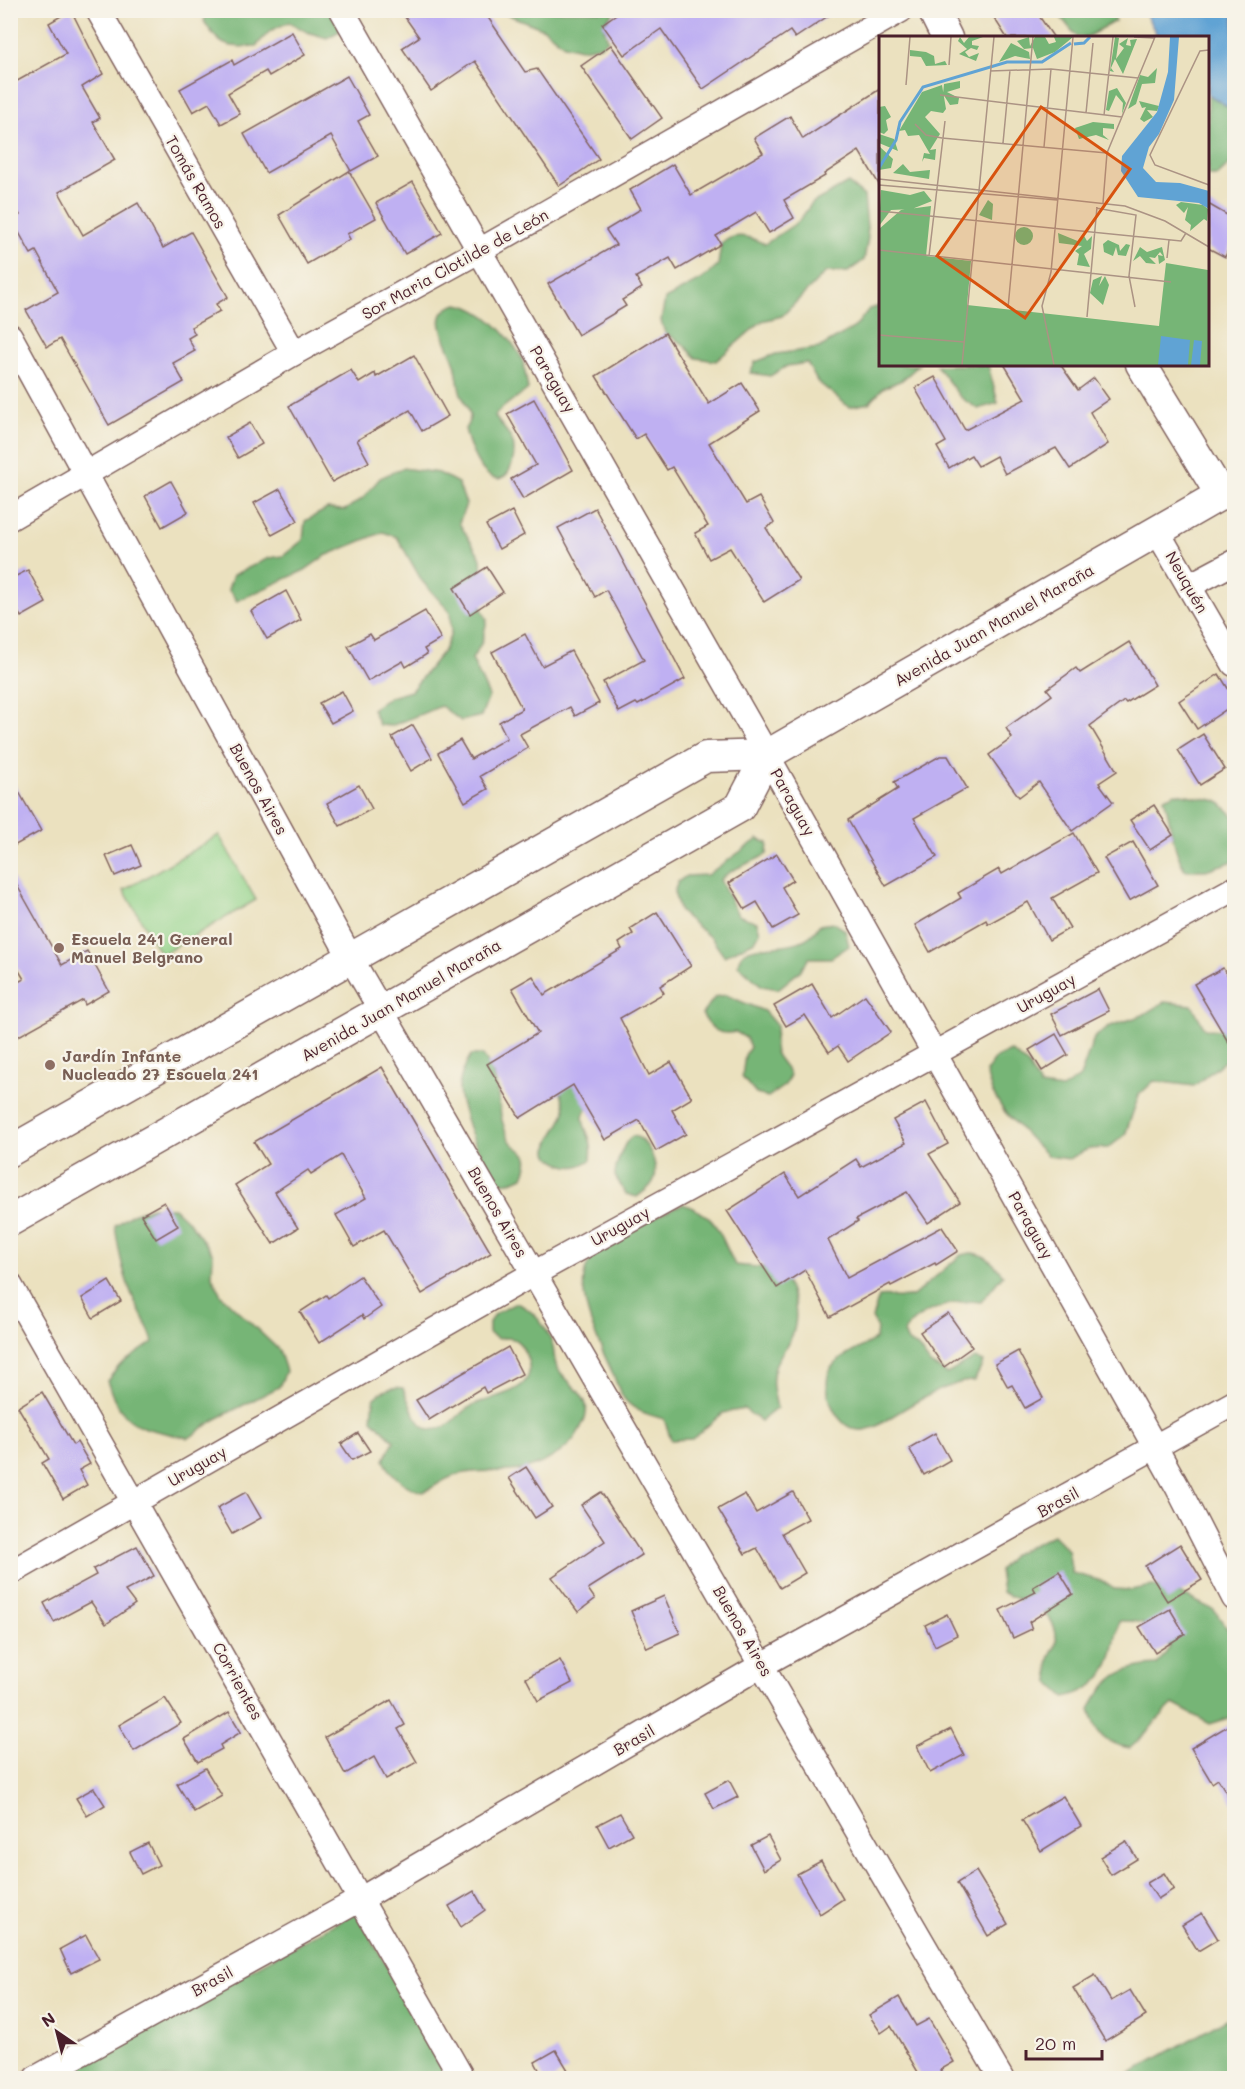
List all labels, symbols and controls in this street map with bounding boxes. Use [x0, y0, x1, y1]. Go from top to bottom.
inset map [879, 36, 1209, 366]
street label: Tomás Ramos [161, 131, 232, 232]
street label: Sor Maria Clotilde de León [358, 203, 552, 324]
street label: Paraguay [526, 341, 581, 416]
street label: Neuquén [1161, 547, 1214, 617]
street label: Avenida Juan Manuel Maraña [890, 559, 1097, 690]
street label: Buenos Aires [226, 739, 293, 838]
street label: Paraguay [766, 764, 821, 839]
place label: Escuela 241 General Manuel Belgrano [71, 928, 232, 967]
street label: Avenida Juan Manuel Maraña [297, 934, 504, 1065]
marker: Escuela 241 General Manuel Belgrano [52, 941, 66, 955]
street label: Uruguay [1013, 968, 1079, 1017]
place label: Jardín Infante Nucleado 27 Escuela 241 [62, 1045, 258, 1084]
marker: Jardín Infante Nucleado 27 Escuela 241 [43, 1058, 57, 1072]
street label: Buenos Aires [464, 1163, 533, 1261]
street label: Paraguay [1004, 1187, 1059, 1262]
street label: Uruguay [587, 1201, 653, 1250]
street label: Uruguay [164, 1441, 230, 1491]
street label: Brasil [1033, 1482, 1082, 1522]
street label: Buenos Aires [709, 1582, 778, 1680]
street label: Corrientes [209, 1638, 268, 1723]
street label: Brasil [609, 1719, 658, 1760]
street label: Brasil [187, 1961, 236, 2001]
north arrow [27, 2002, 87, 2062]
text: N [37, 2007, 59, 2031]
scale bar [1026, 2023, 1102, 2061]
text: 20 m [1035, 2031, 1076, 2055]

